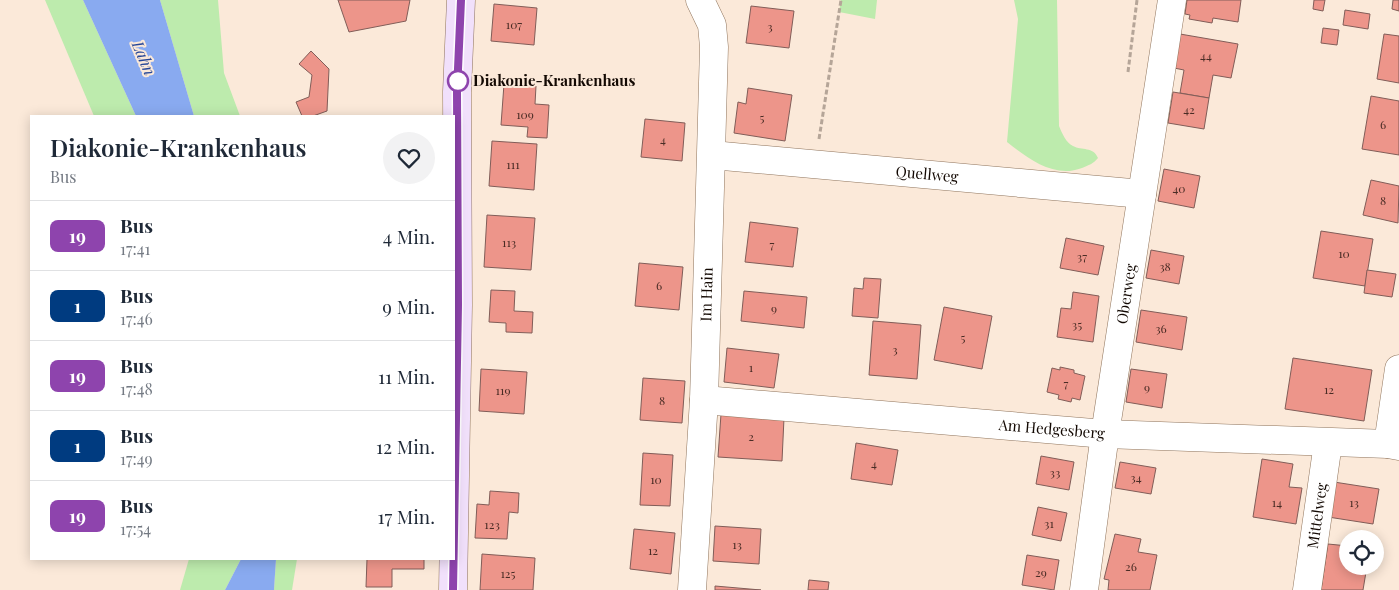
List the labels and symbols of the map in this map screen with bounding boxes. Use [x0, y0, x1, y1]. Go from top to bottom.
house number: 107 [506, 16, 522, 32]
house number: 3 [767, 18, 773, 34]
water label: Lahn [127, 36, 161, 78]
house number: 44 [1200, 47, 1212, 63]
marker: Diakonie-Krankenhaus [447, 70, 469, 92]
place label: Diakonie-Krankenhaus [473, 70, 635, 90]
house number: 42 [1183, 101, 1195, 117]
house number: 109 [516, 106, 534, 122]
house number: 5 [760, 109, 765, 125]
house number: 6 [1380, 116, 1386, 132]
house number: 4 [660, 131, 666, 147]
house number: 111 [506, 156, 520, 172]
street label: Quellweg [895, 161, 960, 186]
house number: 40 [1172, 180, 1186, 196]
house number: 8 [1380, 192, 1386, 208]
house number: 113 [502, 234, 516, 250]
house number: 7 [770, 236, 775, 252]
house number: 10 [1338, 245, 1350, 261]
house number: 37 [1077, 248, 1087, 264]
house number: 38 [1159, 258, 1171, 274]
street label: Oberweg [1111, 262, 1140, 325]
street label: Im Hain [695, 267, 717, 322]
house number: 6 [656, 277, 662, 293]
house number: 9 [771, 300, 777, 316]
house number: 35 [1072, 316, 1082, 332]
house number: 36 [1155, 320, 1167, 336]
house number: 5 [961, 329, 966, 345]
house number: 3 [892, 341, 898, 357]
house number: 1 [749, 359, 754, 375]
house number: 7 [1064, 375, 1069, 391]
house number: 9 [1144, 379, 1150, 395]
house number: 12 [1324, 381, 1334, 397]
house number: 119 [496, 382, 511, 398]
house number: 8 [659, 392, 665, 408]
street label: Am Hedgesberg [997, 414, 1106, 443]
house number: 2 [748, 428, 754, 444]
house number: 4 [871, 455, 877, 471]
house number: 33 [1050, 464, 1060, 480]
house number: 34 [1130, 469, 1142, 485]
house number: 10 [650, 471, 662, 487]
street label: Mittelweg [1302, 481, 1331, 550]
house number: 14 [1272, 494, 1282, 510]
house number: 13 [1349, 494, 1359, 510]
house number: 31 [1044, 515, 1054, 531]
house number: 123 [484, 516, 500, 532]
house number: 13 [732, 536, 742, 552]
house number: 12 [648, 542, 658, 558]
house number: 26 [1125, 558, 1137, 574]
house number: 29 [1035, 564, 1047, 580]
house number: 125 [500, 565, 516, 581]

